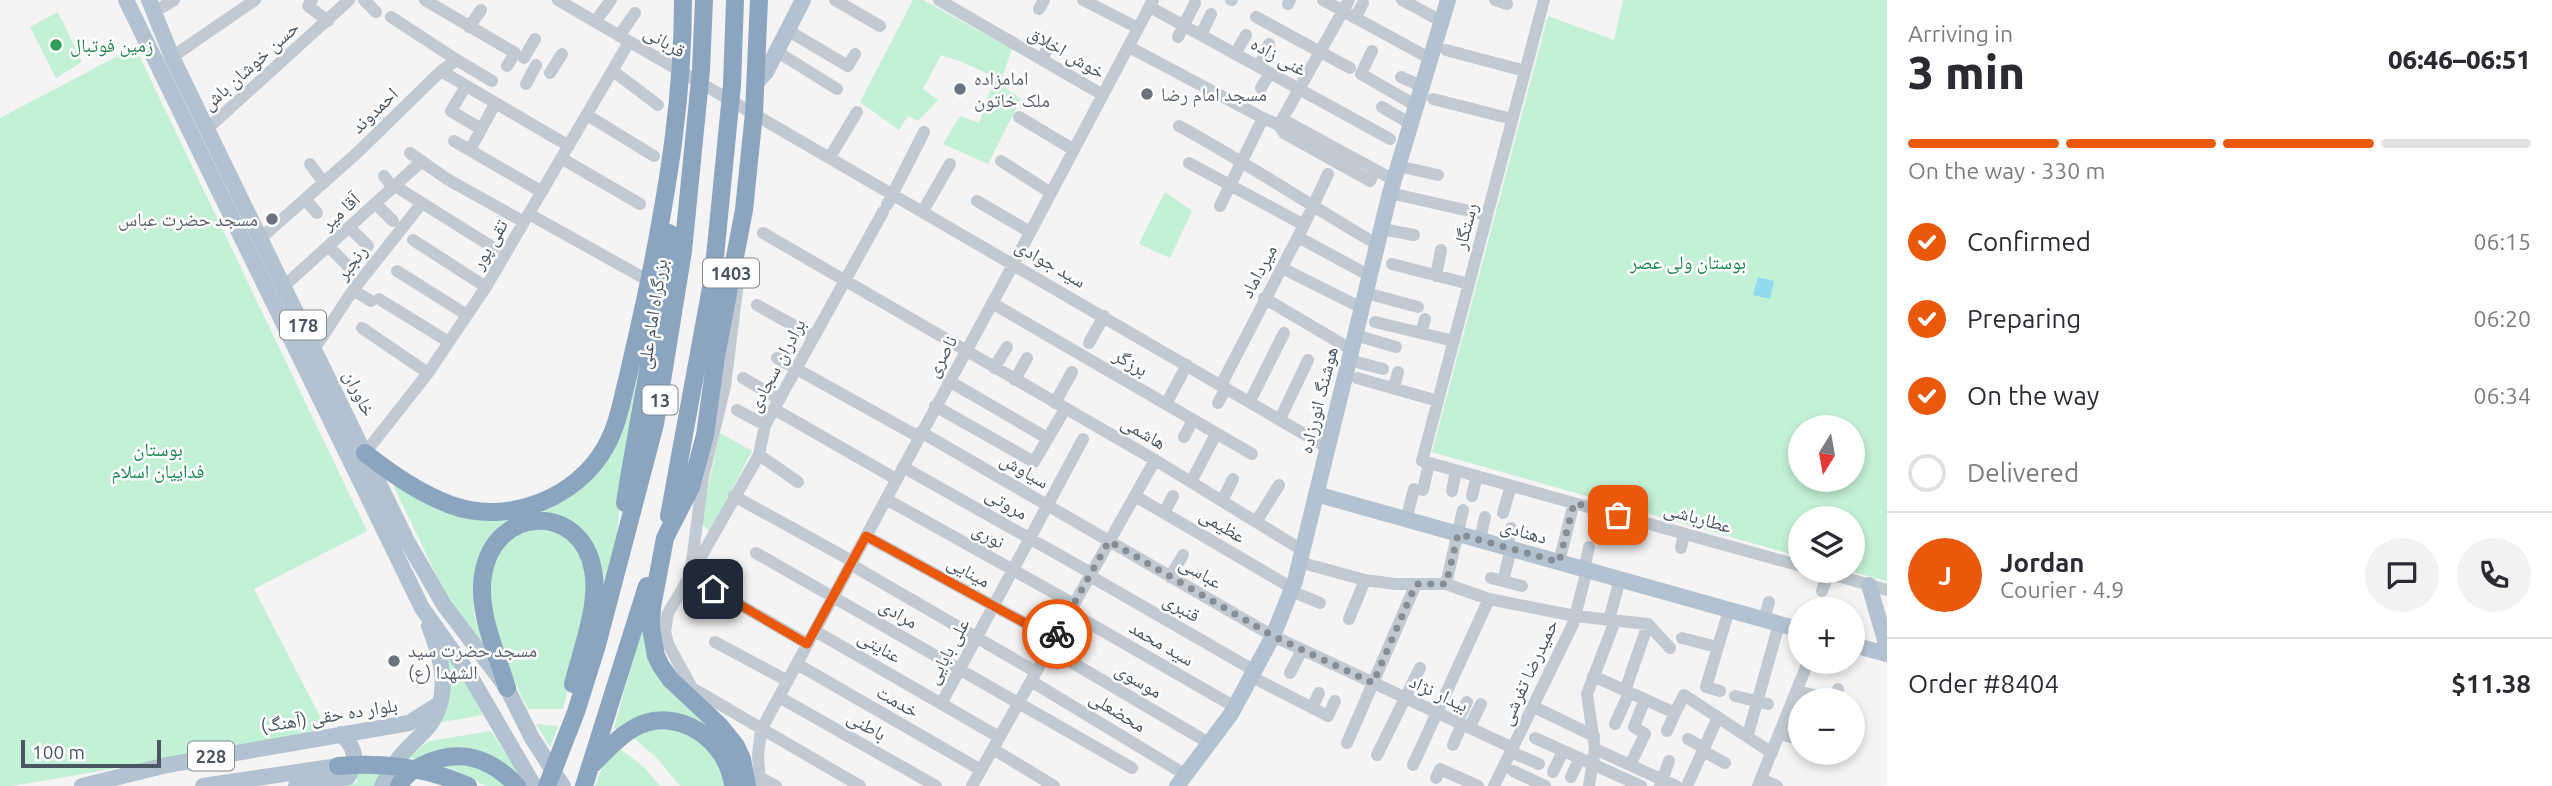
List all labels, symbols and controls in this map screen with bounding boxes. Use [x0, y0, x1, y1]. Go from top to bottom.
street label: حسن خوشان باش [197, 16, 304, 115]
street label: قربانی [640, 20, 690, 63]
street label: خوش اخلاق [1024, 21, 1109, 84]
text: Arriving in [1908, 21, 2013, 46]
street label: غنی زاده [1247, 32, 1311, 81]
place label: زمین فوتبال [70, 34, 153, 57]
marker: زمین فوتبال [48, 37, 64, 53]
text: 06:46–06:51 [2388, 45, 2531, 74]
text: 3 min [1908, 46, 2025, 98]
place label: امامزاده ملک خاتون [974, 67, 1050, 112]
marker: امامزاده ملک خاتون [952, 81, 968, 97]
street label: احمدوند [346, 82, 403, 138]
place label: مسجد امام رضا [1161, 83, 1267, 108]
marker: مسجد امام رضا [1139, 86, 1155, 102]
text: On the way · 330 m [1908, 158, 2105, 183]
street label: آقا میر [315, 187, 366, 236]
street label: رستگار [1448, 200, 1483, 253]
place label: مسجد حضرت عباس [118, 208, 258, 231]
marker: مسجد حضرت عباس [264, 211, 280, 227]
street label: تقی پور [465, 215, 513, 274]
icon: check [1908, 223, 1946, 261]
text: Confirmed [1967, 227, 2091, 256]
text: 06:15 [2473, 229, 2531, 254]
street label: سید جوادی [1011, 234, 1090, 293]
street label: رنجبر [330, 240, 372, 285]
street label: میرداماد [1235, 241, 1282, 302]
park label: بوستان ولی عصر [1629, 251, 1746, 274]
street label: بزرگراه امام علی [632, 257, 675, 371]
road number: 1403 [703, 258, 759, 288]
icon: check [1908, 300, 1946, 338]
text: Preparing [1967, 304, 2081, 333]
text: 06:20 [2473, 306, 2531, 331]
road number: 178 [280, 310, 326, 340]
street label: برادران سجادی [742, 315, 811, 416]
street label: ناصری [921, 331, 962, 381]
street label: برزگر [1109, 343, 1152, 381]
street label: هوشنگ انورزاده [1294, 344, 1343, 456]
street label: خاوران [339, 366, 381, 420]
icon: check [1908, 377, 1946, 415]
text: On the way [1967, 381, 2099, 410]
text: 06:34 [2473, 383, 2531, 408]
road number: 13 [642, 386, 678, 414]
street label: هاشمی [1117, 411, 1170, 454]
north arrow [1788, 415, 1866, 492]
map controls [1788, 415, 1865, 765]
park label: بوستان فداییان اسلام [111, 438, 205, 485]
street label: سیاوش [996, 447, 1053, 493]
text: Delivered [1967, 458, 2079, 487]
street label: مروتی [982, 482, 1032, 525]
pin [1588, 485, 1648, 545]
icon: bag [1599, 496, 1637, 534]
street label: عطارباشی [1661, 497, 1735, 538]
street label: عظیمی [1196, 503, 1250, 548]
button: layers [1788, 506, 1865, 583]
street label: دهنادی [1498, 514, 1550, 549]
street label: نوری [969, 517, 1009, 554]
button: chat [2365, 538, 2439, 612]
button: phone [2457, 538, 2531, 612]
text: Jordan [2000, 548, 2085, 577]
street label: مینایی [943, 550, 994, 593]
street label: عباسی [1175, 551, 1227, 594]
pin [683, 559, 743, 619]
text: J [1938, 561, 1952, 590]
icon: home [694, 570, 732, 608]
text: Courier · 4.9 [2000, 577, 2124, 602]
street label: قنبری [1159, 588, 1204, 627]
street label: مرادی [875, 593, 922, 634]
button: + [1788, 597, 1865, 674]
courier [1022, 599, 1092, 669]
street label: علی بابایی [921, 614, 975, 688]
icon: bike [1038, 615, 1076, 653]
street label: سید محمد [1126, 616, 1198, 671]
street label: حمیدرضا تفرشی [1494, 616, 1563, 729]
street label: عنایتی [854, 625, 906, 668]
place label: مسجد حضرت سید الشهدا (ع) [408, 639, 537, 684]
marker: مسجد حضرت سید الشهدا (ع) [386, 653, 402, 669]
street label: موسوی [1111, 658, 1166, 703]
text: Order #8404 [1908, 669, 2059, 698]
text: $11.38 [2451, 669, 2531, 698]
street label: بیدار نژاد [1406, 670, 1472, 717]
street label: خدمت [873, 680, 923, 722]
street label: محضعلی [1085, 686, 1150, 737]
button: − [1788, 688, 1865, 765]
street label: بلوار ده حقی (آهنگ) [259, 693, 399, 738]
street label: باطنی [843, 705, 890, 746]
scale bar [21, 737, 161, 769]
text: 100 m [32, 741, 85, 763]
road number: 228 [188, 742, 234, 770]

